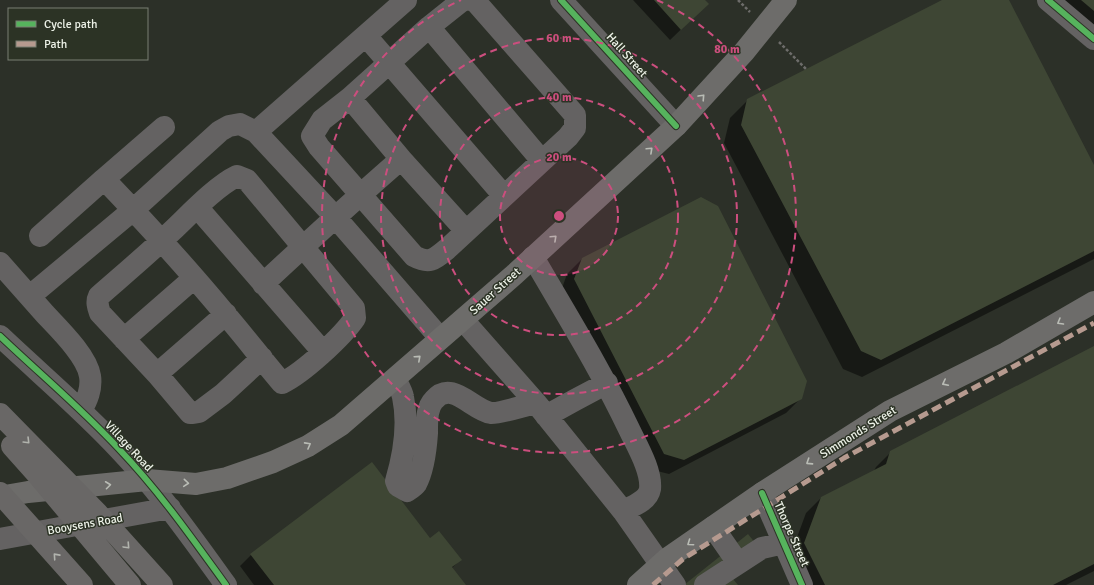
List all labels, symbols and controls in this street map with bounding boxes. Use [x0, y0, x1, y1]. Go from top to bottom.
legend [8, 8, 148, 60]
text: Cycle path [44, 17, 97, 32]
street label: Hall Street [603, 30, 651, 81]
text: 60 m [546, 31, 572, 46]
text: Path [44, 37, 67, 52]
text: 80 m [714, 42, 740, 57]
text: 40 m [546, 90, 572, 105]
one-way arrow [697, 94, 705, 102]
one-way arrow [645, 147, 652, 154]
text: 20 m [546, 150, 572, 165]
centre of rings [552, 209, 566, 223]
one-way arrow [549, 235, 557, 243]
street label: Sauer Street [467, 265, 524, 318]
one-way arrow [1057, 317, 1064, 324]
one-way arrow [413, 356, 421, 363]
one-way arrow [942, 378, 950, 386]
street label: Simmonds Street [817, 403, 899, 462]
street label: Village Road [101, 418, 156, 475]
one-way arrow [22, 436, 30, 444]
one-way arrow [304, 443, 311, 450]
one-way arrow [806, 458, 813, 465]
one-way arrow [182, 479, 189, 488]
one-way arrow [105, 481, 111, 490]
street label: Thorpe Street [771, 499, 813, 569]
street label: Booysens Road [46, 510, 124, 539]
one-way arrow [687, 538, 694, 545]
one-way arrow [122, 541, 129, 548]
one-way arrow [53, 553, 61, 561]

